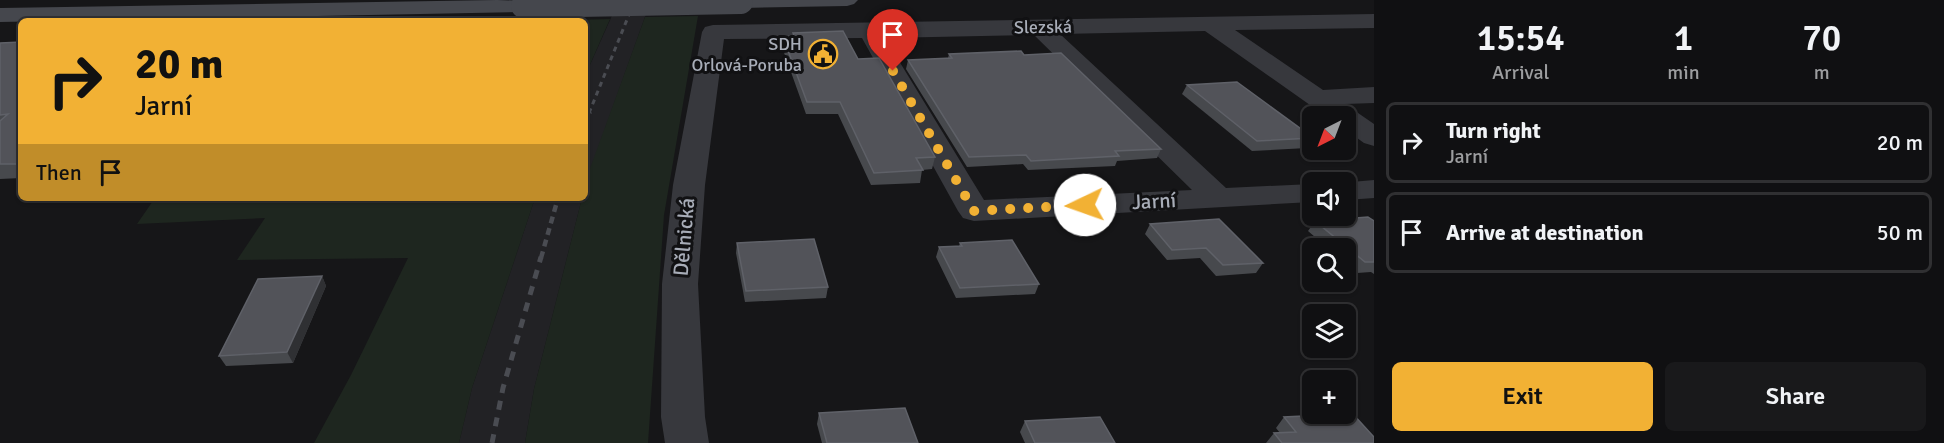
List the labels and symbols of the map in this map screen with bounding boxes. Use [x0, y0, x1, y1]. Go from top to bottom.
pin [867, 9, 918, 71]
street label: Slezská [1014, 15, 1072, 39]
place label: SDH Orlová-Poruba [691, 33, 802, 76]
public building icon: SDH Orlová-Poruba [807, 38, 839, 70]
north arrow [1302, 106, 1356, 160]
position arrow [1053, 173, 1117, 237]
street label: Jarní [1131, 187, 1177, 215]
street label: Dělnická [668, 197, 700, 277]

